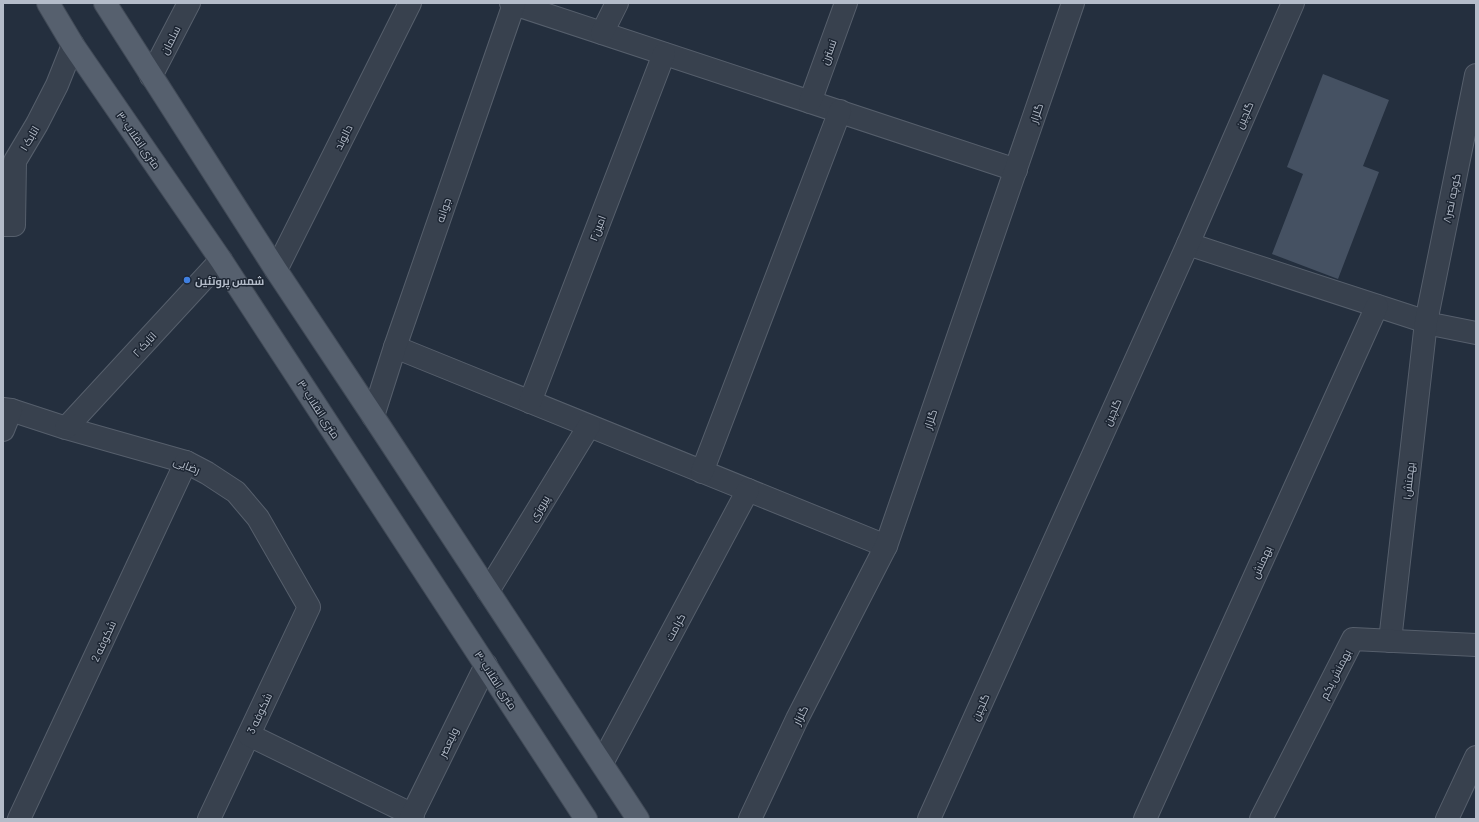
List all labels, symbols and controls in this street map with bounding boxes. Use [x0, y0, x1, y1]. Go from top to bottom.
street label: سلمان [157, 23, 184, 57]
street label: نسترن [817, 37, 840, 67]
street label: گلچین [1232, 99, 1257, 131]
street label: گلزار [1026, 101, 1046, 126]
street label: ۳۰ متری انقلاب [114, 109, 164, 172]
street label: دالوند [331, 122, 356, 152]
street label: اتابک ۱ [17, 123, 41, 153]
street label: کوچه نصر۸ [1439, 172, 1464, 224]
street label: جوانه [433, 196, 454, 224]
street label: امین۲ [586, 213, 609, 243]
place label: شمس پروتئین [195, 274, 264, 290]
marker: شمس پروتئین [182, 275, 192, 285]
street label: اتابک ۲ [129, 329, 159, 359]
street label: ۳۰ متری انقلاب [294, 377, 343, 441]
street label: گلچین [1100, 396, 1125, 428]
street label: گلزار [920, 407, 940, 432]
street label: رضایی [171, 454, 202, 477]
street label: بهمنش۱ [1400, 461, 1417, 501]
street label: پیروزی [526, 493, 553, 524]
street label: بهمنش [1248, 544, 1275, 581]
street label: کرامت [662, 611, 689, 643]
street label: شکوفه 2 [88, 618, 119, 664]
street label: بهمنش یکم [1317, 647, 1355, 702]
street label: ۳۰ متری انقلاب [471, 648, 520, 712]
street label: شکوفه 3 [244, 690, 275, 736]
street label: گلچین [968, 691, 993, 723]
street label: گلزار [789, 703, 811, 728]
street label: ولیعصر [435, 725, 462, 760]

